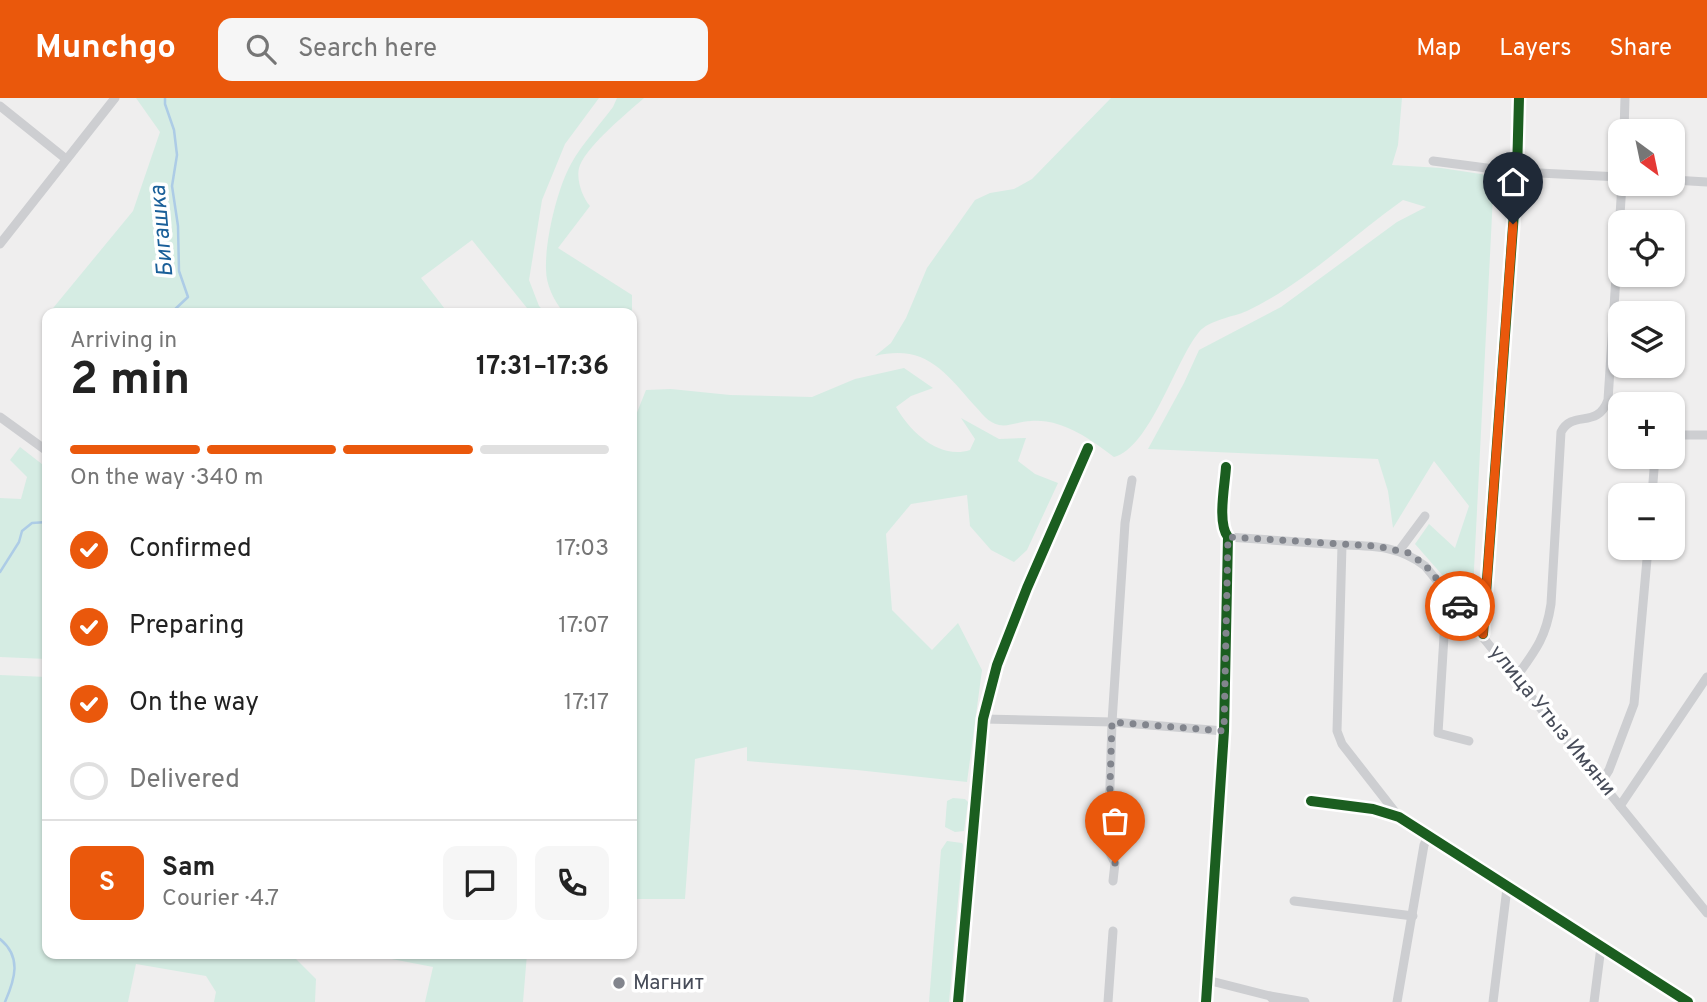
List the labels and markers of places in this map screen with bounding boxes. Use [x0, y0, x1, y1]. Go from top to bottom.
pin [1483, 152, 1543, 224]
pin [1085, 791, 1145, 863]
place label: Магнит [633, 970, 704, 997]
marker: Магнит [611, 975, 627, 991]

